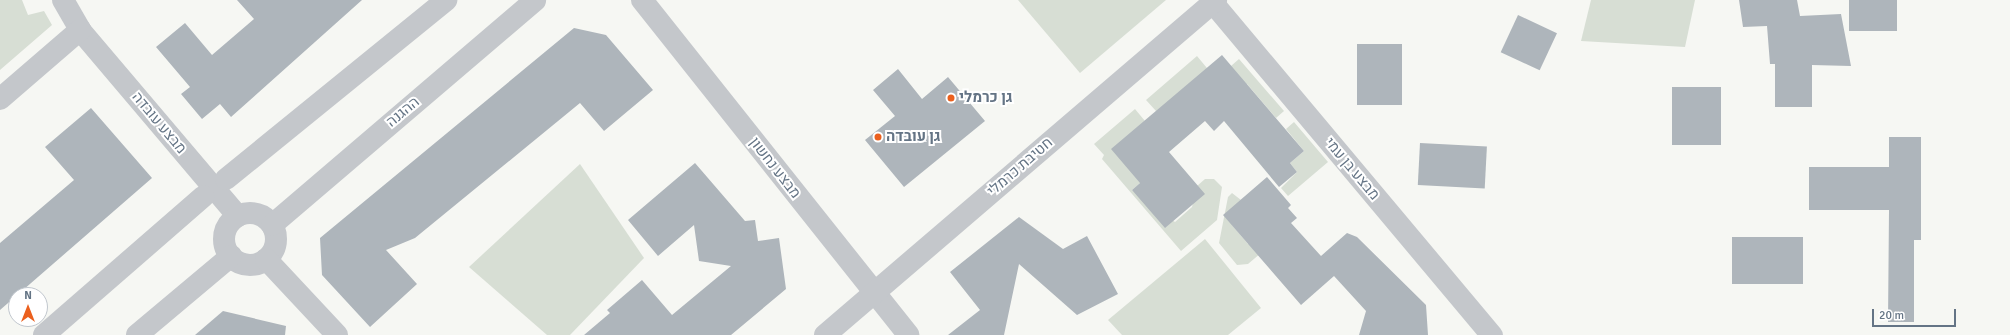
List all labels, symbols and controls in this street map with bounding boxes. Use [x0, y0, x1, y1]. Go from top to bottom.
street label: מבצע עובדה [128, 88, 190, 158]
place label: גן כרמלי [959, 89, 1012, 107]
street label: ההגנה [383, 93, 423, 131]
marker: גן כרמלי [946, 93, 956, 103]
place label: גן עובדה [886, 128, 941, 146]
marker: גן עובדה [873, 132, 883, 142]
street label: מבצע נחשון [746, 134, 804, 202]
street label: חטיבת כרמלי [984, 134, 1056, 200]
street label: מבצע בן עמי [1321, 134, 1383, 204]
north arrow [8, 287, 48, 327]
text: N [24, 289, 32, 302]
scale bar [1874, 301, 1958, 327]
text: 20 m [1879, 308, 1904, 323]

